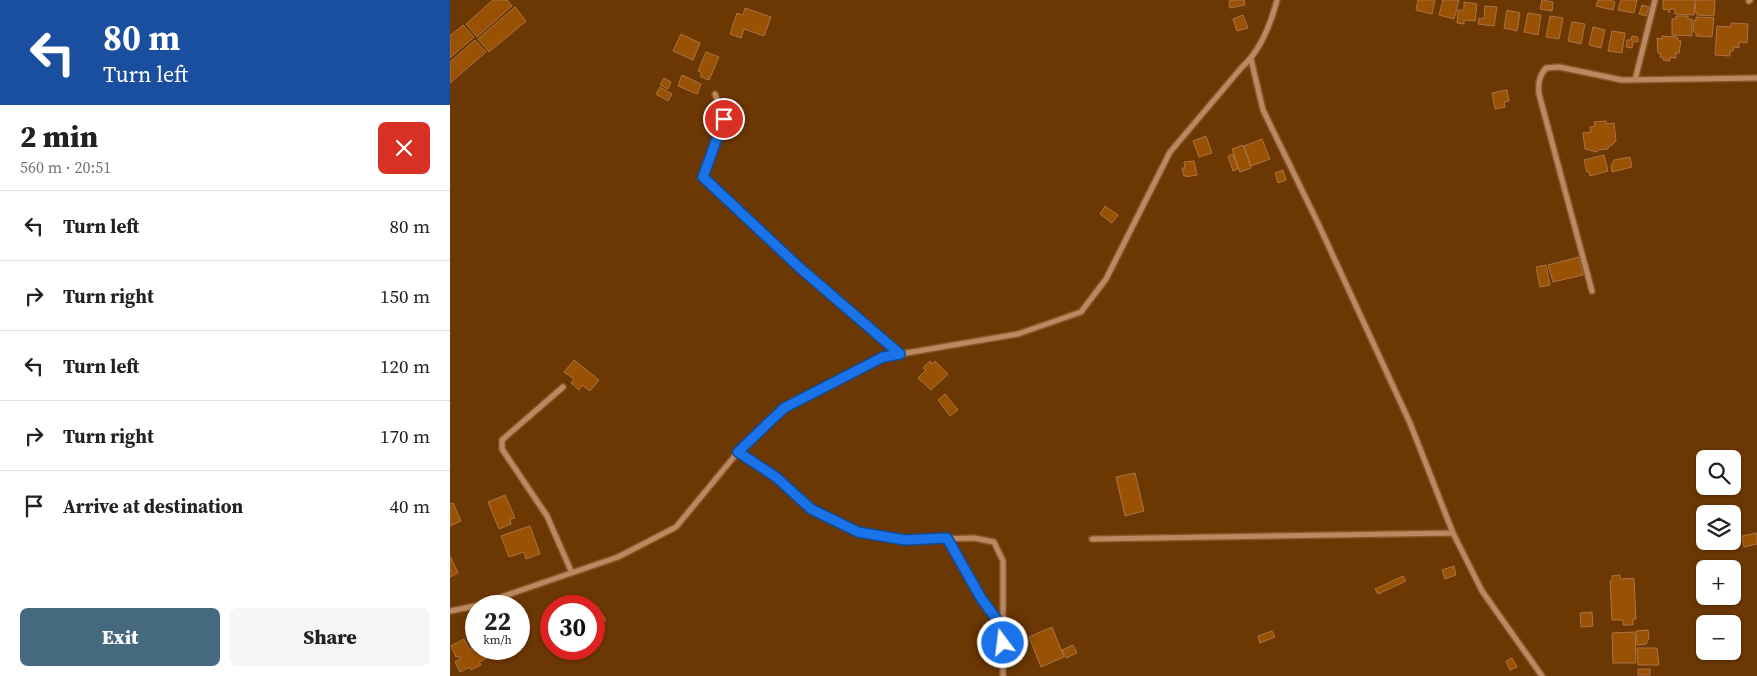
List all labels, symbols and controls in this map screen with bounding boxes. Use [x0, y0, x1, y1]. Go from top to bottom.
text: 80 m [103, 14, 180, 62]
icon: left [20, 20, 85, 85]
text: Turn left [103, 59, 188, 89]
pin [703, 98, 745, 140]
icon: arrive [710, 105, 738, 133]
text: 2 min [20, 116, 98, 157]
button: close [378, 122, 430, 174]
text: 560 m · 20:51 [20, 156, 111, 178]
icon: left [20, 212, 48, 240]
text: Turn left [63, 213, 139, 239]
text: 80 m [389, 213, 430, 239]
icon: right [20, 282, 48, 310]
text: Turn right [63, 283, 154, 309]
text: 150 m [380, 283, 430, 309]
icon: left [20, 352, 48, 380]
text: Turn left [63, 353, 139, 379]
text: 120 m [380, 353, 430, 379]
icon: right [20, 422, 48, 450]
text: Turn right [63, 423, 154, 449]
text: 170 m [380, 423, 430, 449]
map controls [1696, 450, 1741, 660]
button: search [1696, 450, 1741, 495]
icon: arrive [20, 492, 48, 520]
text: Arrive at destination [63, 493, 243, 519]
text: 40 m [389, 493, 430, 519]
button: layers [1696, 505, 1741, 550]
button: + [1696, 560, 1741, 605]
speed limit sign: 30 [540, 595, 605, 660]
text: 22 [484, 604, 511, 638]
button: Exit [20, 608, 220, 666]
button: Share [230, 608, 430, 666]
button: − [1696, 615, 1741, 660]
position arrow [976, 616, 1028, 668]
text: km/h [483, 632, 512, 648]

